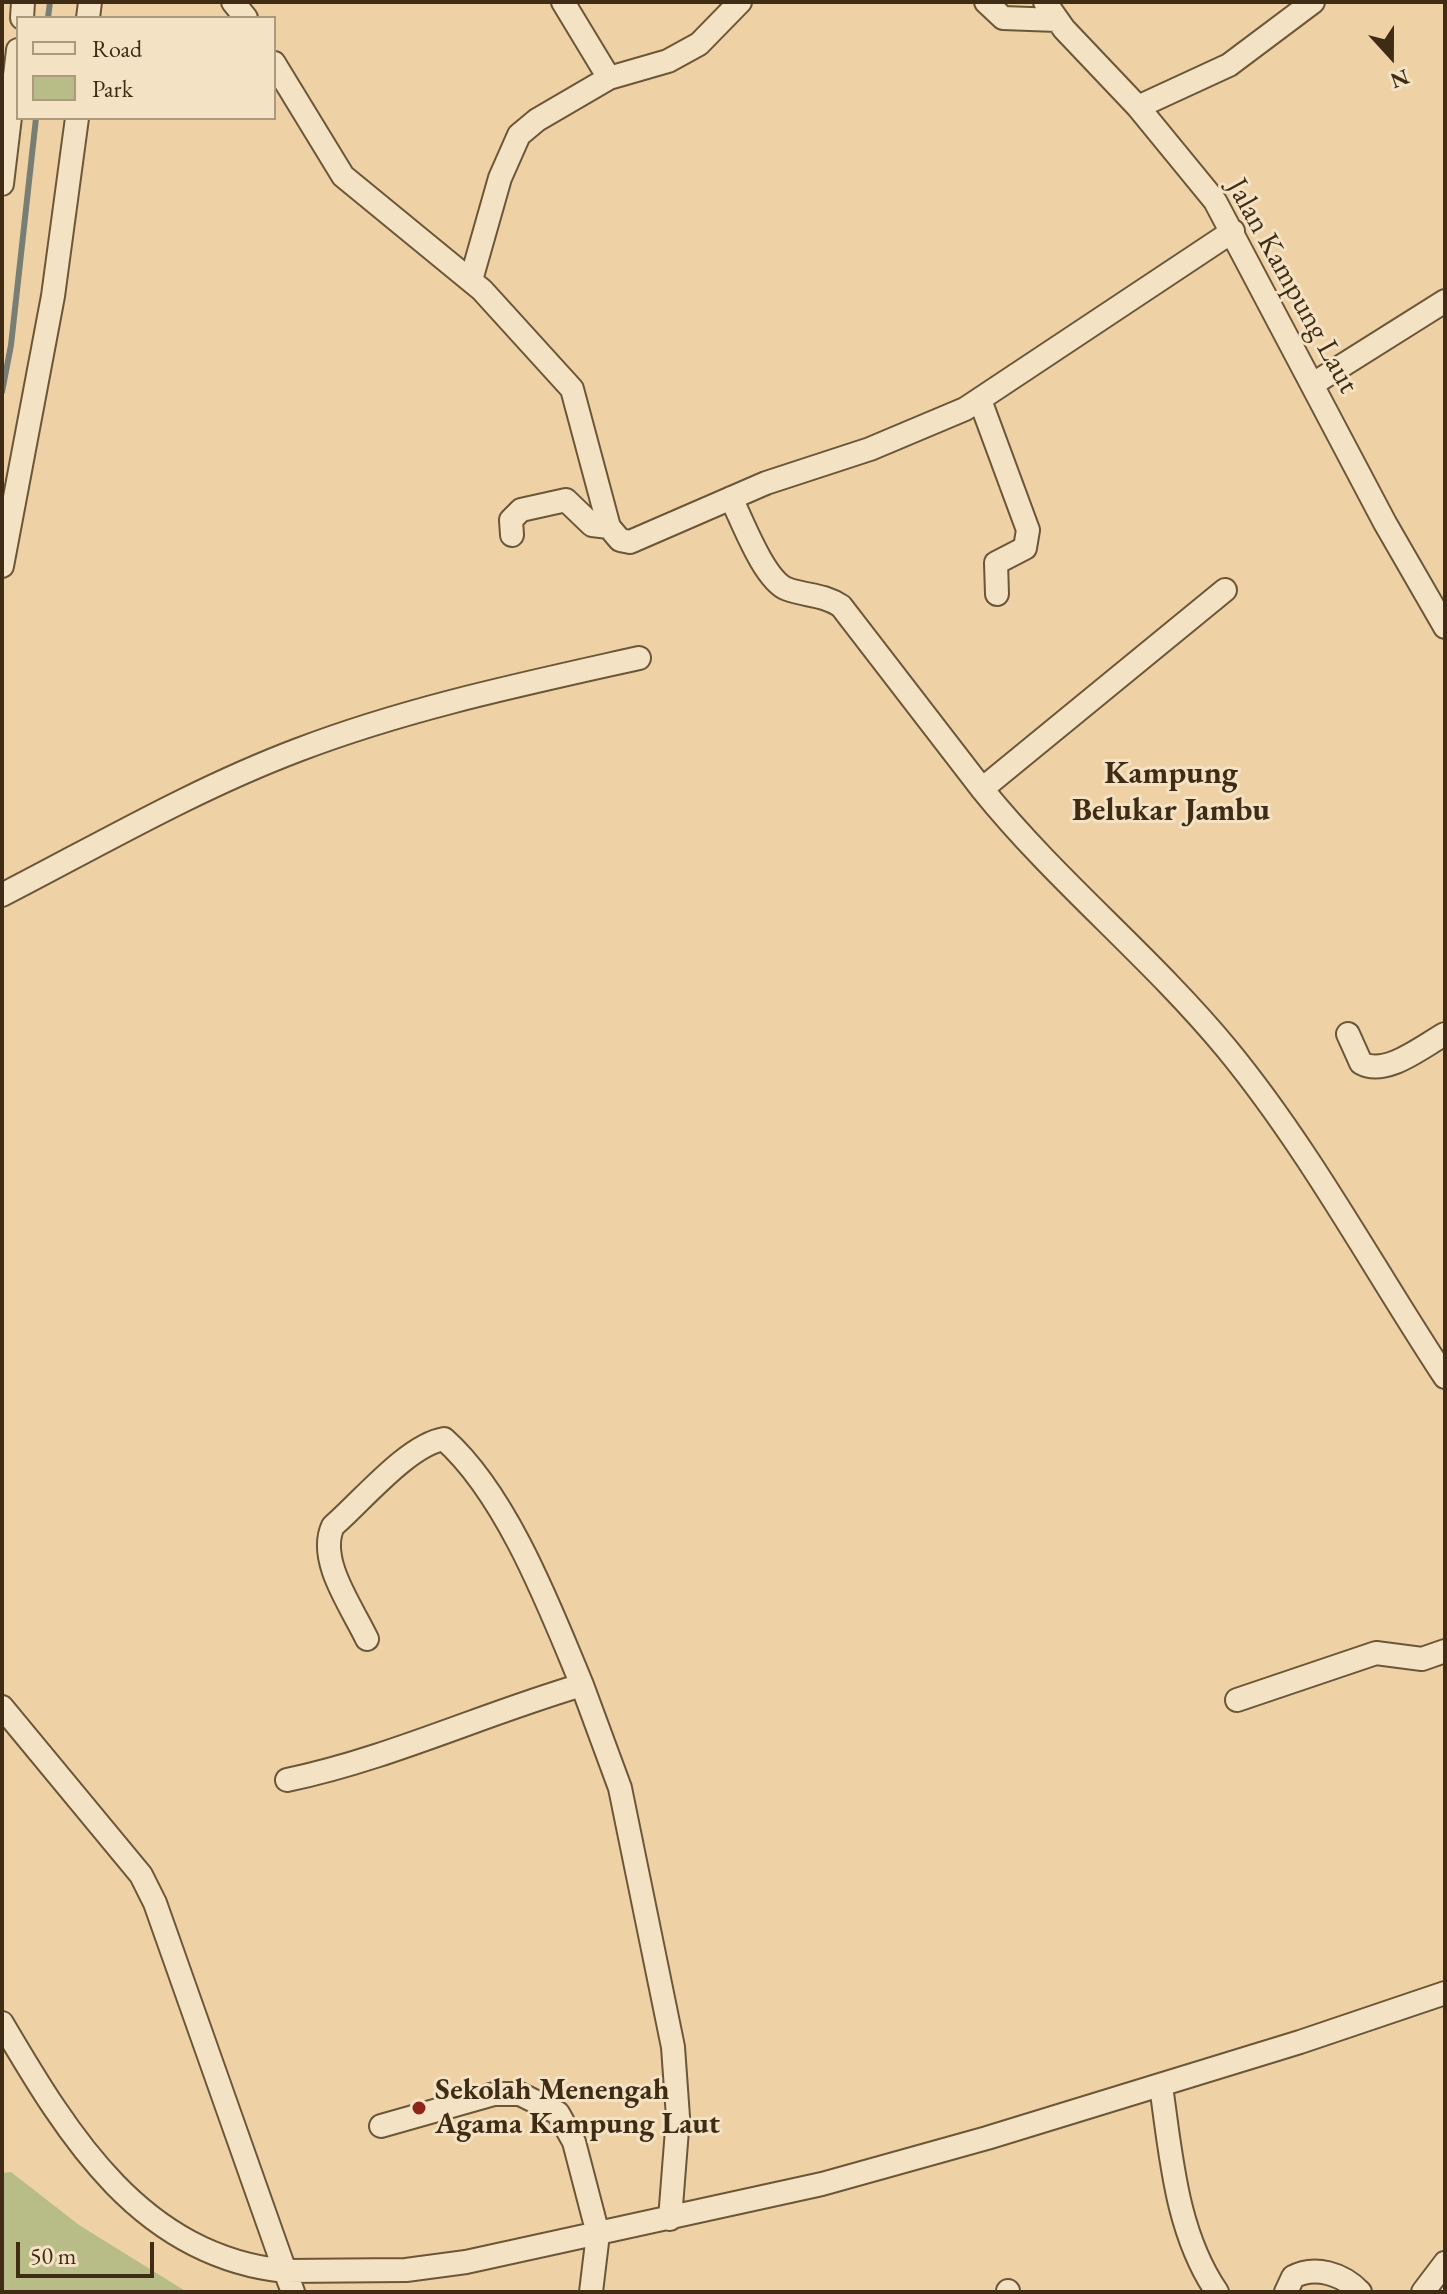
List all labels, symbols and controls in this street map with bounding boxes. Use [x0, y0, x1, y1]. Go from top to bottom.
legend [16, 16, 276, 120]
north arrow [1351, 16, 1431, 96]
text: Road [92, 33, 142, 64]
text: N [1386, 62, 1413, 96]
text: Park [92, 73, 133, 104]
street label: Jalan Kampung Laut [1218, 172, 1366, 400]
district label: Kampung Belukar Jambu [1072, 755, 1270, 830]
place label: Sekolah Menengah Agama Kampung Laut [435, 2073, 720, 2144]
marker: Sekolah Menengah Agama Kampung Laut [410, 2099, 428, 2117]
scale bar [20, 2226, 158, 2276]
text: 50 m [30, 2240, 77, 2271]

